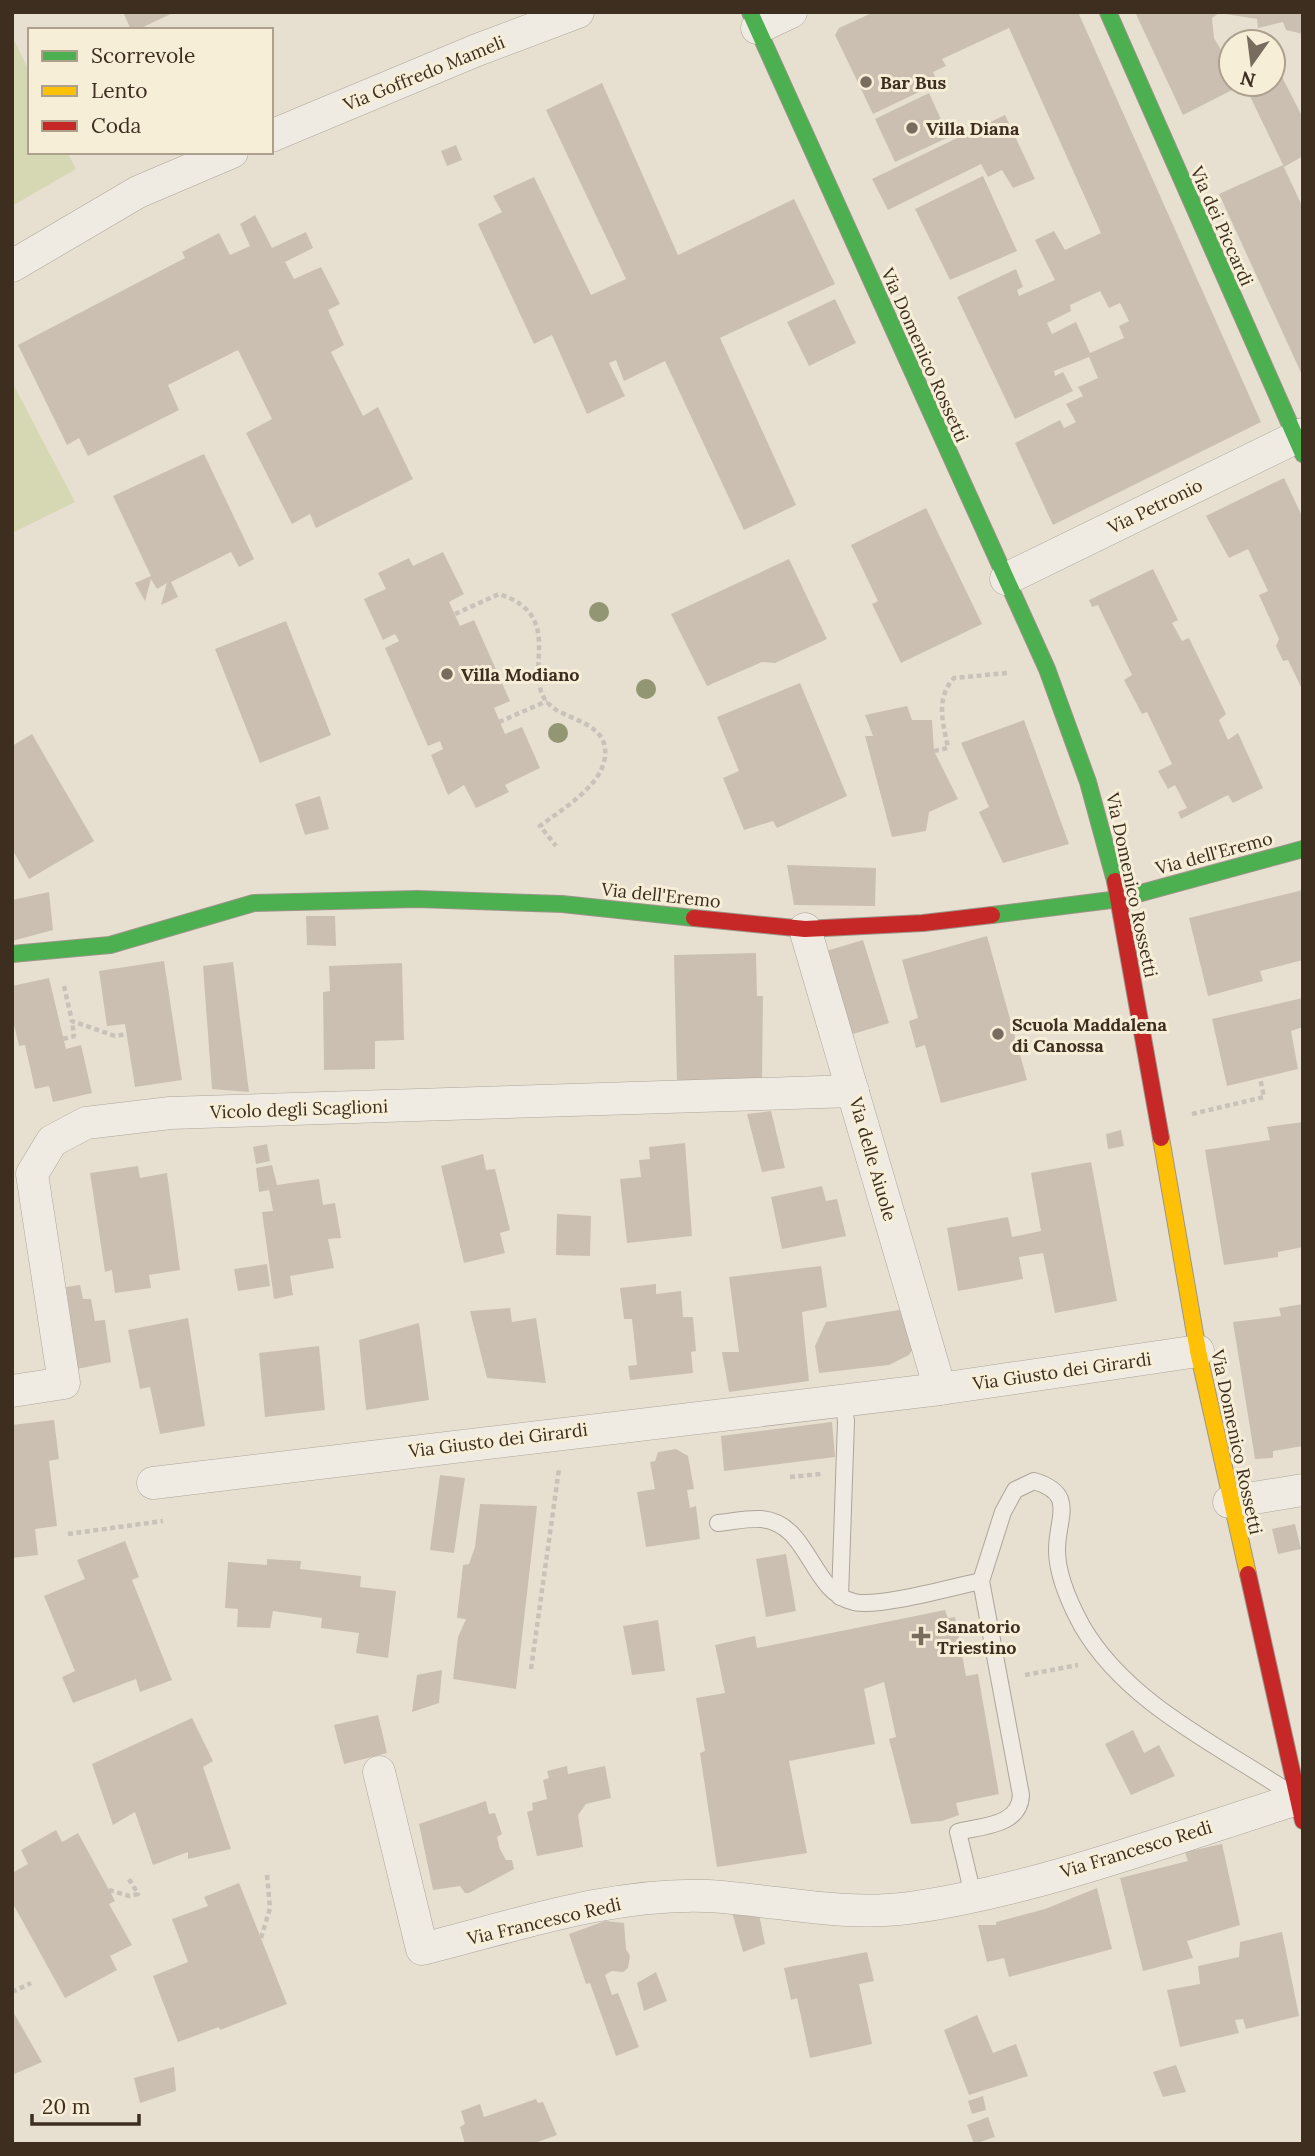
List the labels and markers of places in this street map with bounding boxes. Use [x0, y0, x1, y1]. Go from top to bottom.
place label: Bar Bus [880, 71, 947, 94]
marker: Bar Bus [858, 74, 874, 90]
place label: Villa Diana [926, 117, 1020, 140]
marker: Villa Diana [904, 120, 920, 136]
place label: Villa Modiano [461, 663, 580, 686]
marker: Villa Modiano [439, 666, 455, 682]
place label: Scuola Maddalena di Canossa [1012, 1013, 1168, 1057]
marker: Scuola Maddalena di Canossa [990, 1026, 1006, 1042]
place label: Sanatorio Triestino [937, 1615, 1020, 1659]
marker: Sanatorio Triestino [911, 1626, 931, 1646]

